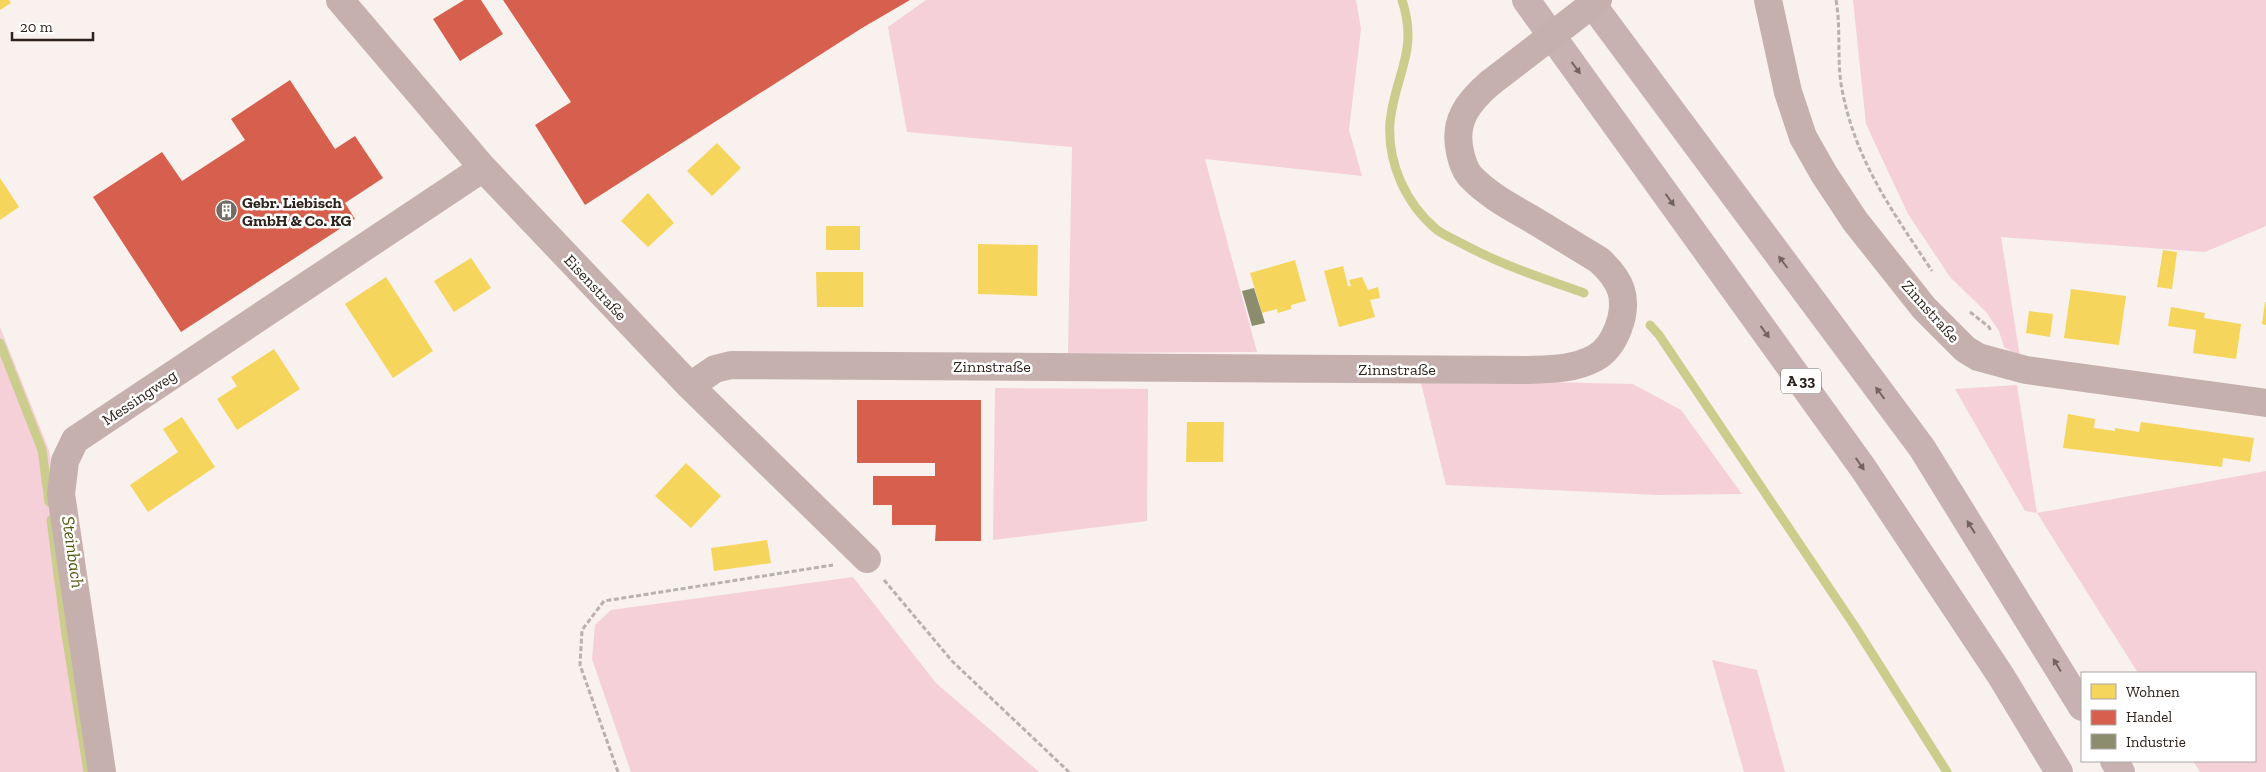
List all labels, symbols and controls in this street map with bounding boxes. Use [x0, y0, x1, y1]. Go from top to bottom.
scale bar [12, 10, 94, 42]
text: 20 m [20, 18, 53, 36]
one-way arrow [1571, 61, 1581, 75]
place label: Gebr. Liebisch GmbH & Co. KG [242, 193, 351, 230]
one-way arrow [1665, 193, 1676, 206]
building icon: Gebr. Liebisch GmbH & Co. KG [214, 199, 238, 223]
street label: Eisenstraße [560, 251, 631, 324]
one-way arrow [1778, 256, 1789, 269]
street label: Zinnstraße [1898, 276, 1964, 346]
one-way arrow [1760, 325, 1770, 339]
street label: Zinnstraße [953, 357, 1031, 376]
street label: Zinnstraße [1358, 360, 1436, 379]
street label: Messingweg [98, 365, 180, 429]
road number: A 33 [1781, 368, 1821, 394]
one-way arrow [1875, 387, 1886, 400]
one-way arrow [1855, 457, 1865, 470]
water label: Steinbach [57, 515, 89, 589]
one-way arrow [1966, 521, 1976, 534]
one-way arrow [2053, 658, 2062, 672]
legend [2081, 672, 2256, 762]
text: Wohnen [2126, 683, 2180, 701]
text: Handel [2126, 708, 2172, 726]
text: Industrie [2126, 733, 2186, 751]

